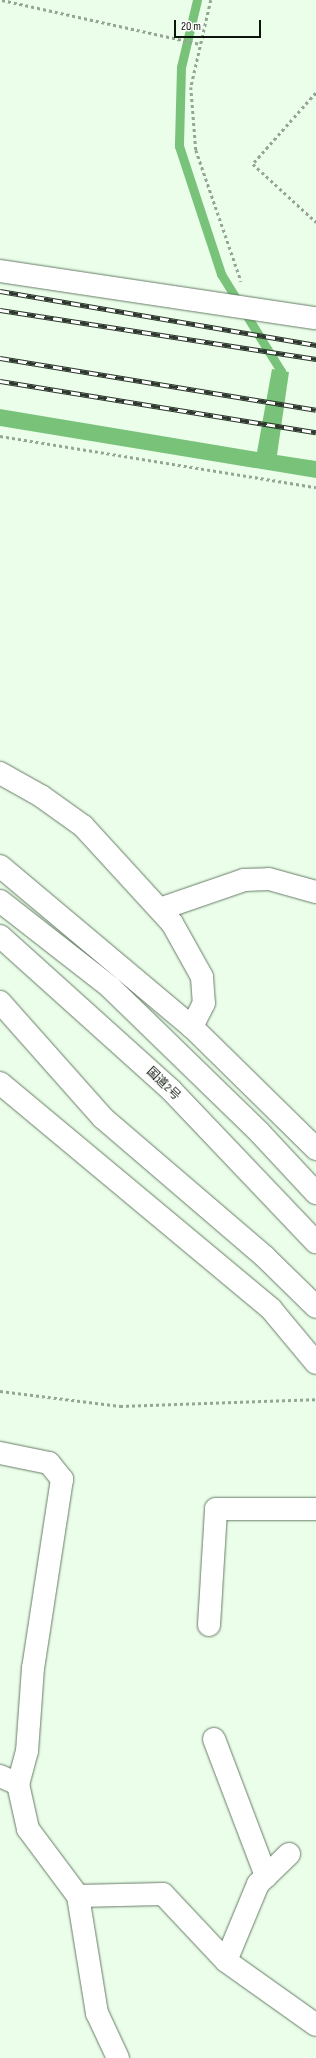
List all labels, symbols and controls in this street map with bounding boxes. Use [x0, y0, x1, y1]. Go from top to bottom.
scale bar [176, 12, 263, 38]
text: 20 m [181, 19, 201, 34]
street label: 国道2号 [143, 1065, 183, 1103]

